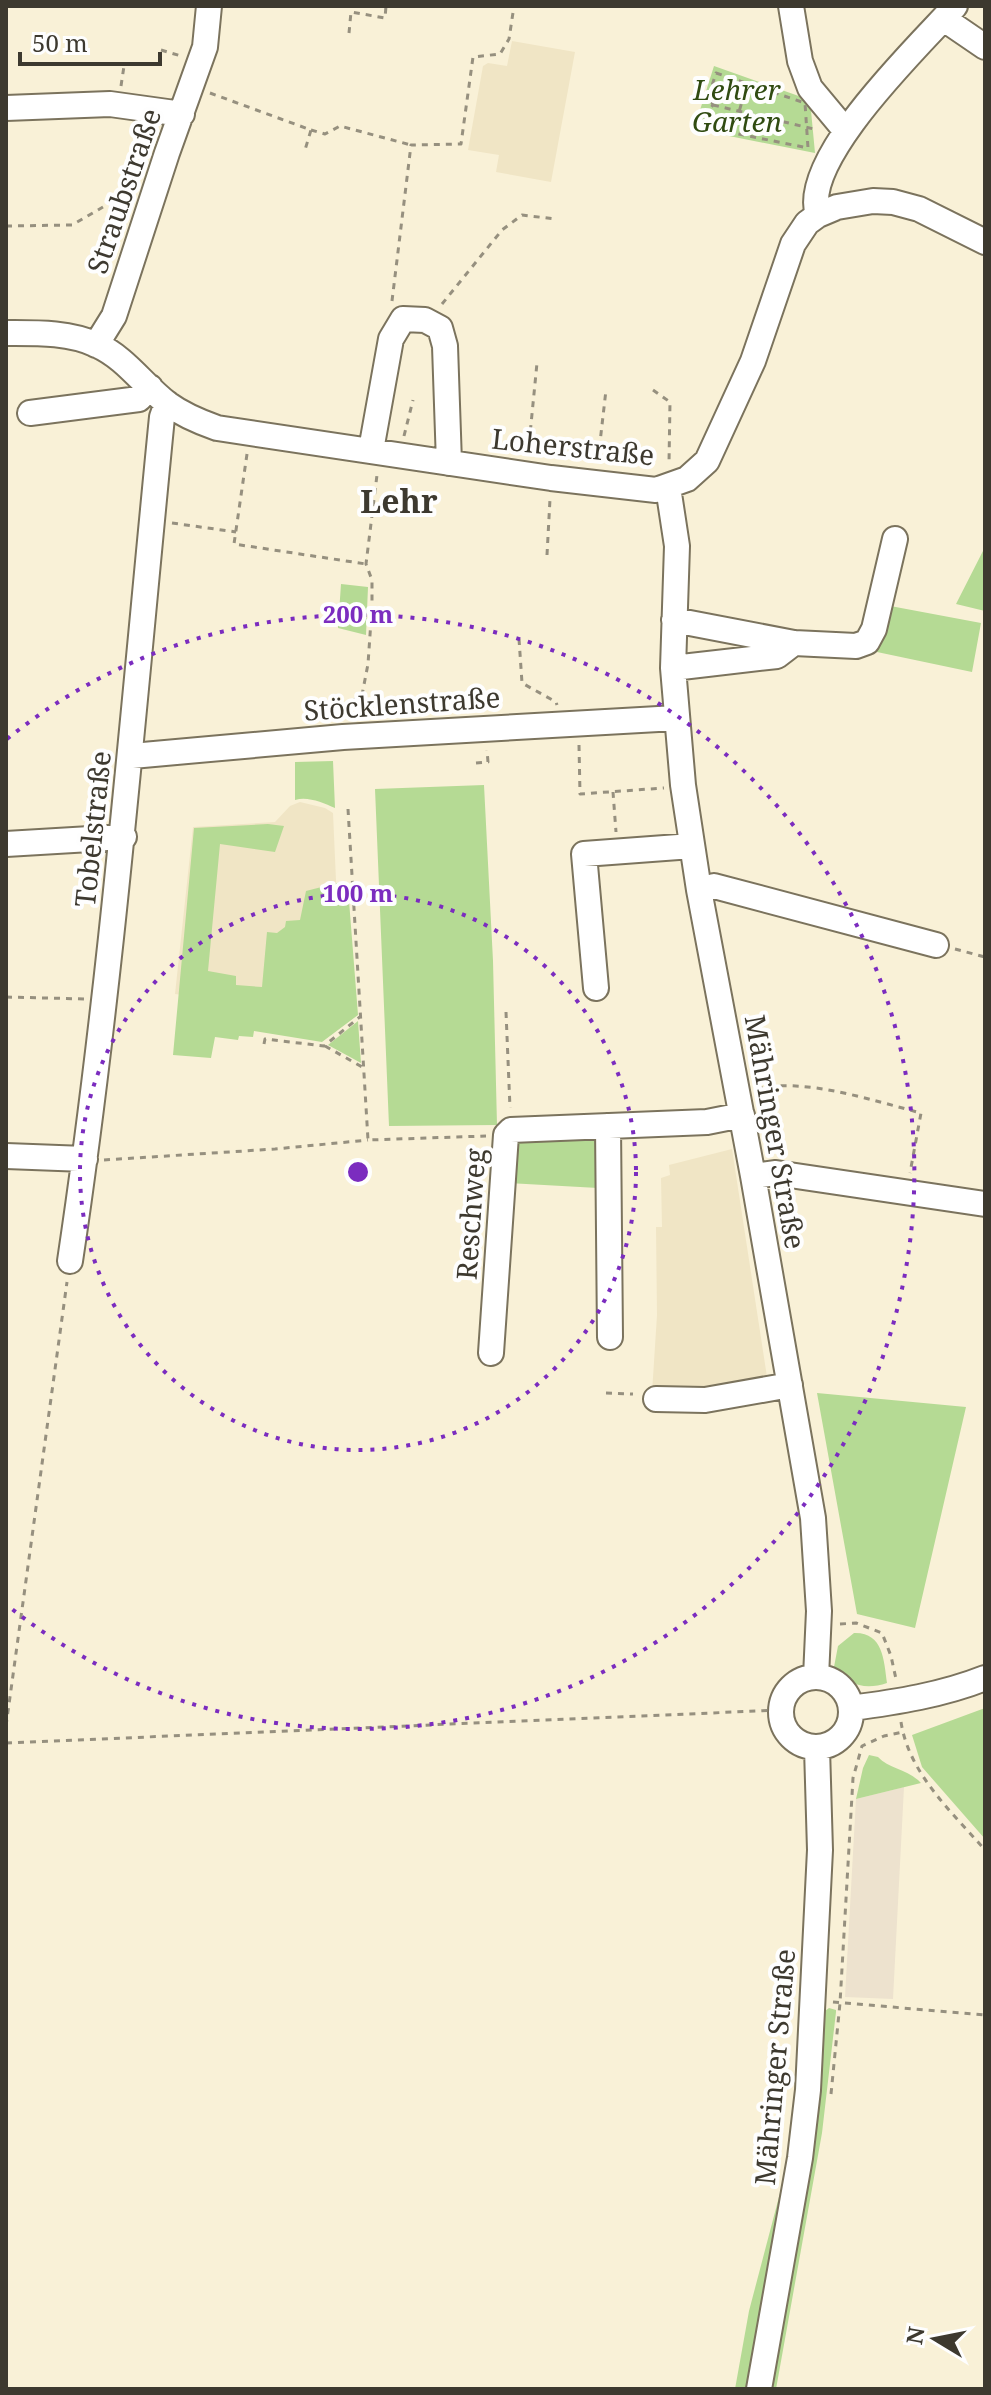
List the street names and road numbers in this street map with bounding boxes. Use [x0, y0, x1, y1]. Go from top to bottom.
street label: Straubstraße [77, 103, 169, 278]
street label: Loherstraße [490, 419, 656, 473]
street label: Stöcklenstraße [302, 677, 502, 729]
street label: Tobelstraße [65, 749, 119, 909]
street label: Mähringer Straße [737, 1012, 815, 1252]
street label: Reschweg [446, 1147, 494, 1281]
street label: Mähringer Straße [745, 1947, 803, 2187]

